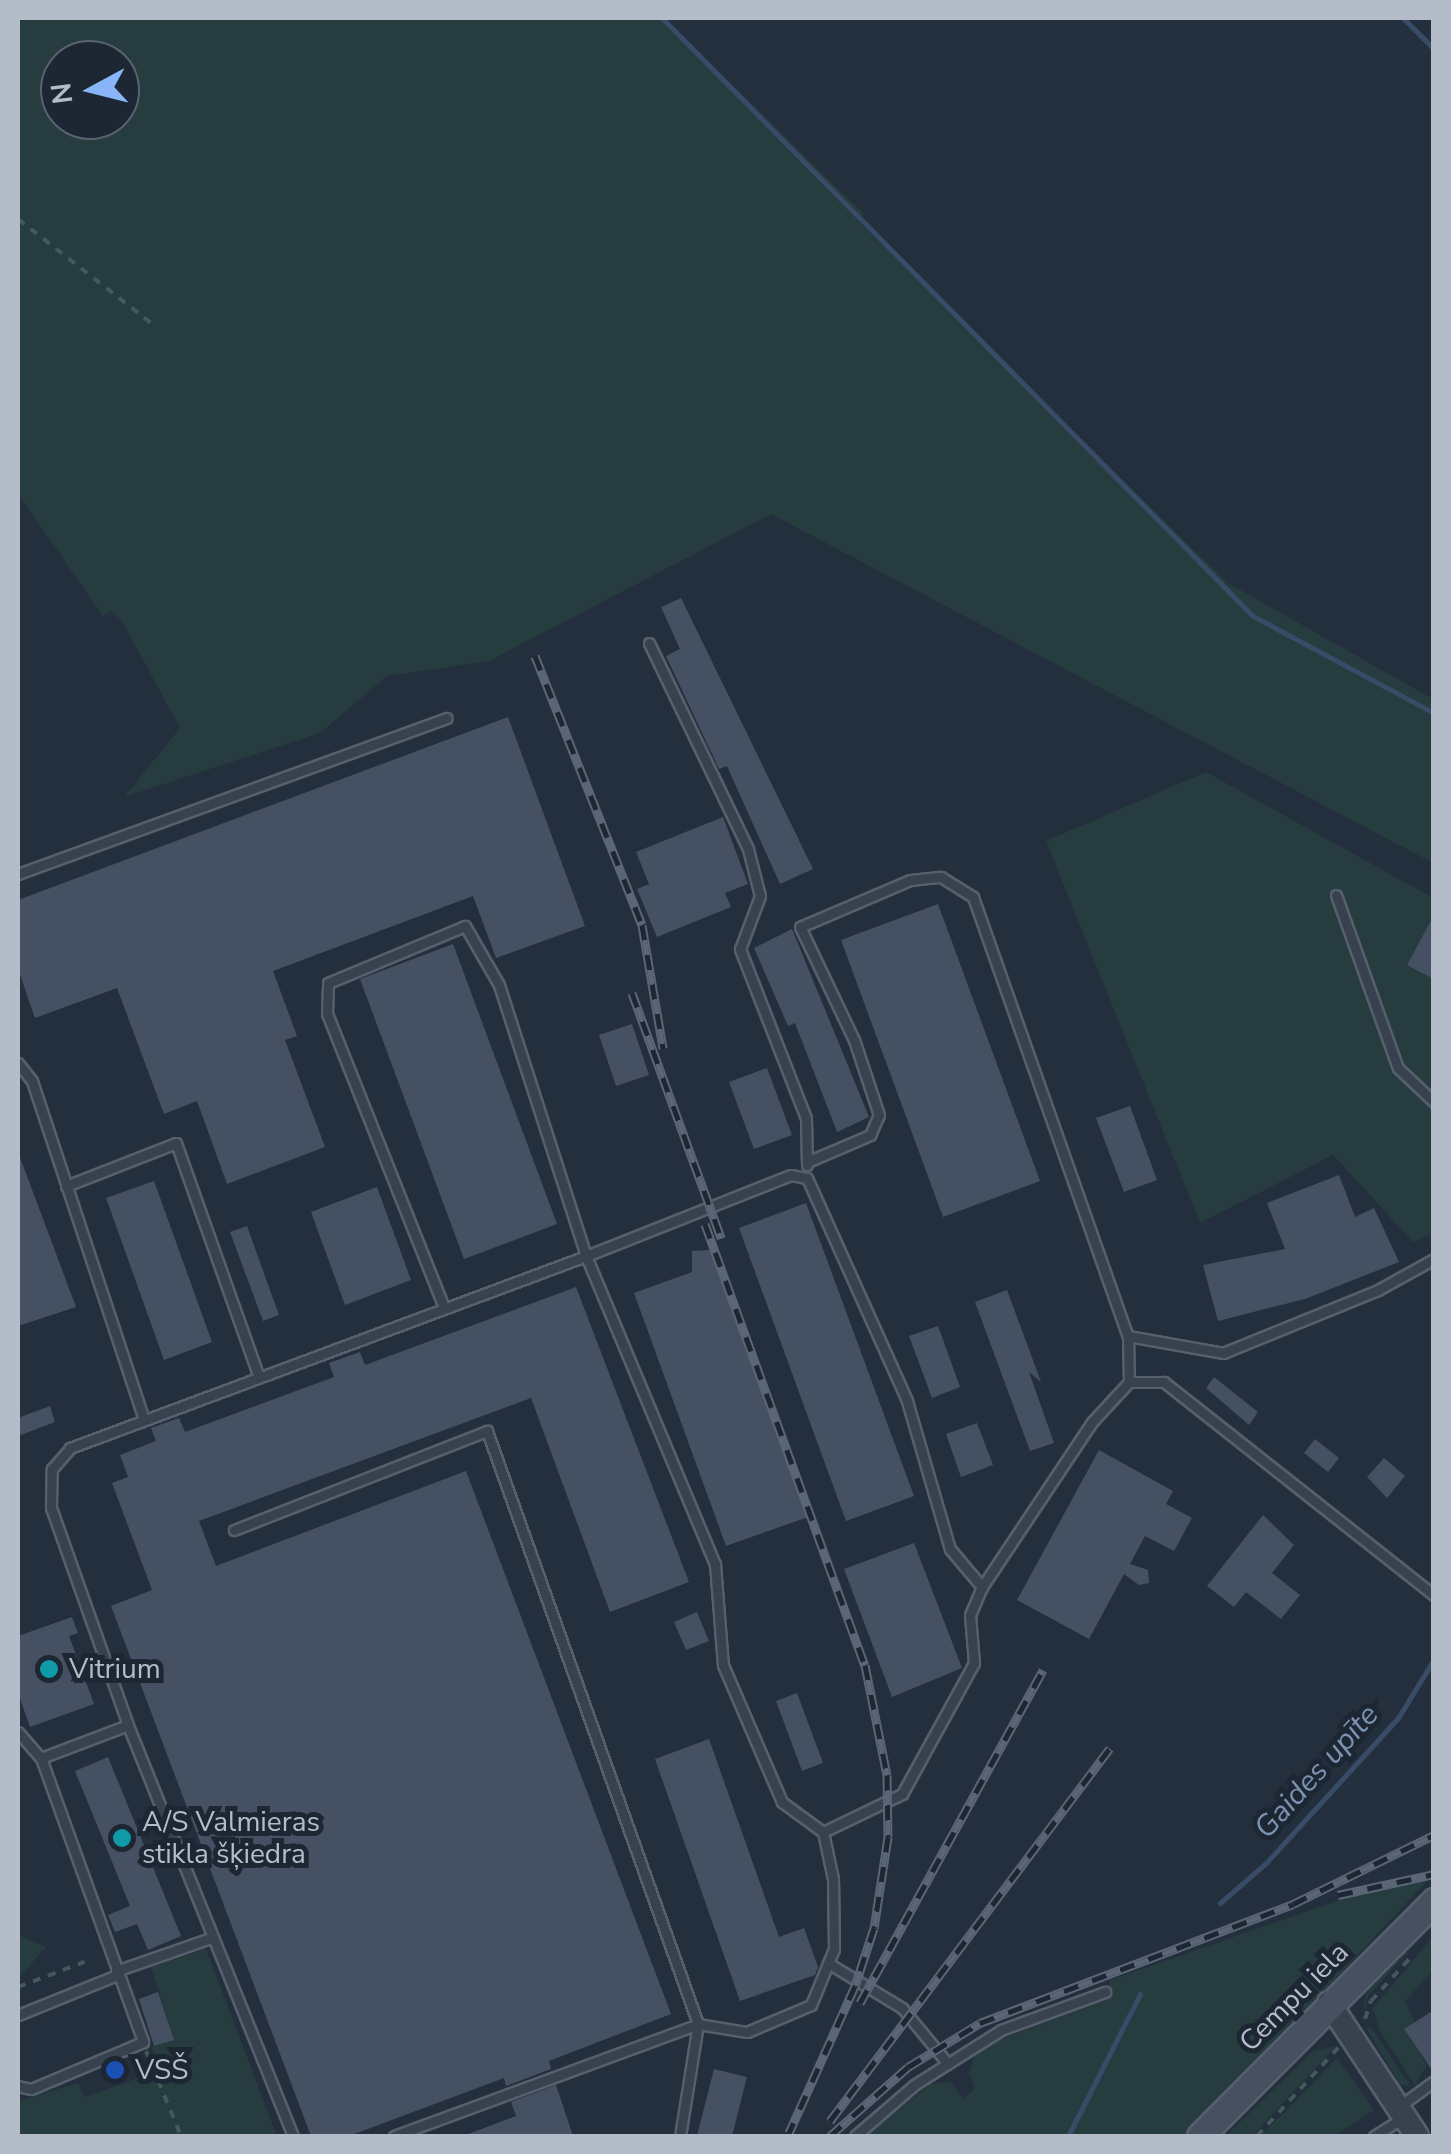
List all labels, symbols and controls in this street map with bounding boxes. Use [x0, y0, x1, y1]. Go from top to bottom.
north arrow [40, 40, 140, 140]
text: N [42, 81, 82, 106]
place label: Vitrium [69, 1652, 161, 1686]
marker: Vitrium [38, 1658, 60, 1680]
water label: Gaides upīte [1247, 1698, 1387, 1846]
place label: A/S Valmieras stikla šķiedra [142, 1805, 320, 1871]
marker: A/S Valmieras stikla šķiedra [111, 1827, 133, 1849]
street label: Cempu iela [1232, 1935, 1356, 2059]
place label: VSŠ [135, 2053, 188, 2087]
marker: VSŠ [104, 2059, 126, 2081]

